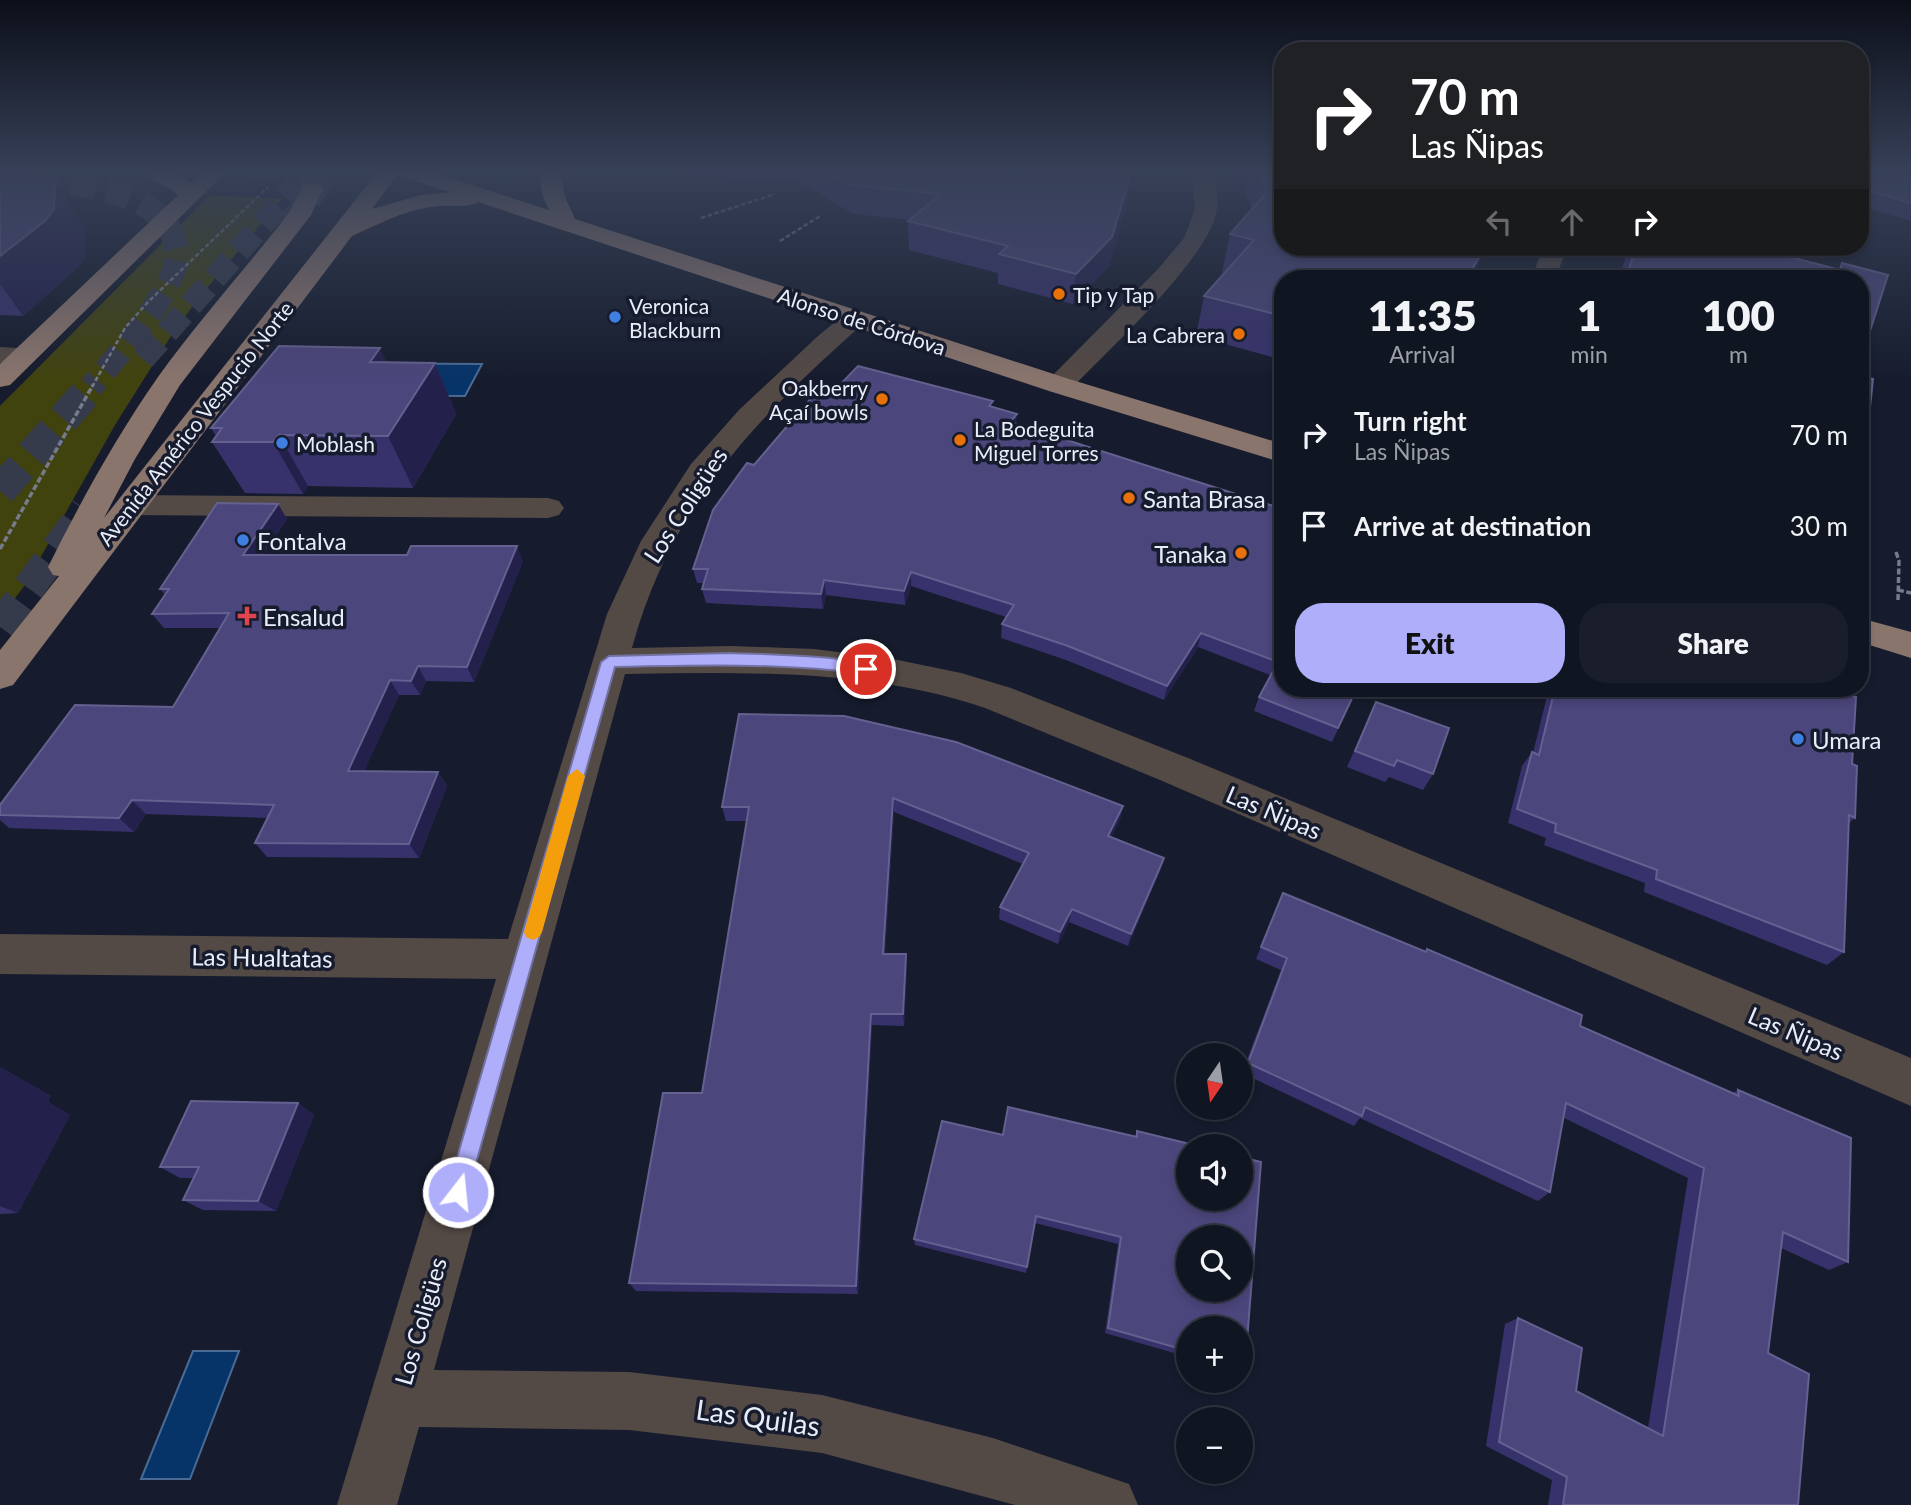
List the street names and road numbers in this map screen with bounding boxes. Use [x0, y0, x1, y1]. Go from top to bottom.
street label: Alonso de Córdova [775, 282, 949, 360]
street label: Avenida Américo Vespucio Norte [92, 296, 298, 550]
street label: Los Coligües [637, 442, 733, 568]
street label: Las Ñipas [1222, 779, 1326, 845]
street label: Las Hualtatas [191, 941, 333, 973]
street label: Las Ñipas [1744, 1000, 1848, 1066]
street label: Los Coligües [388, 1254, 452, 1388]
street label: Las Quilas [694, 1391, 822, 1443]

